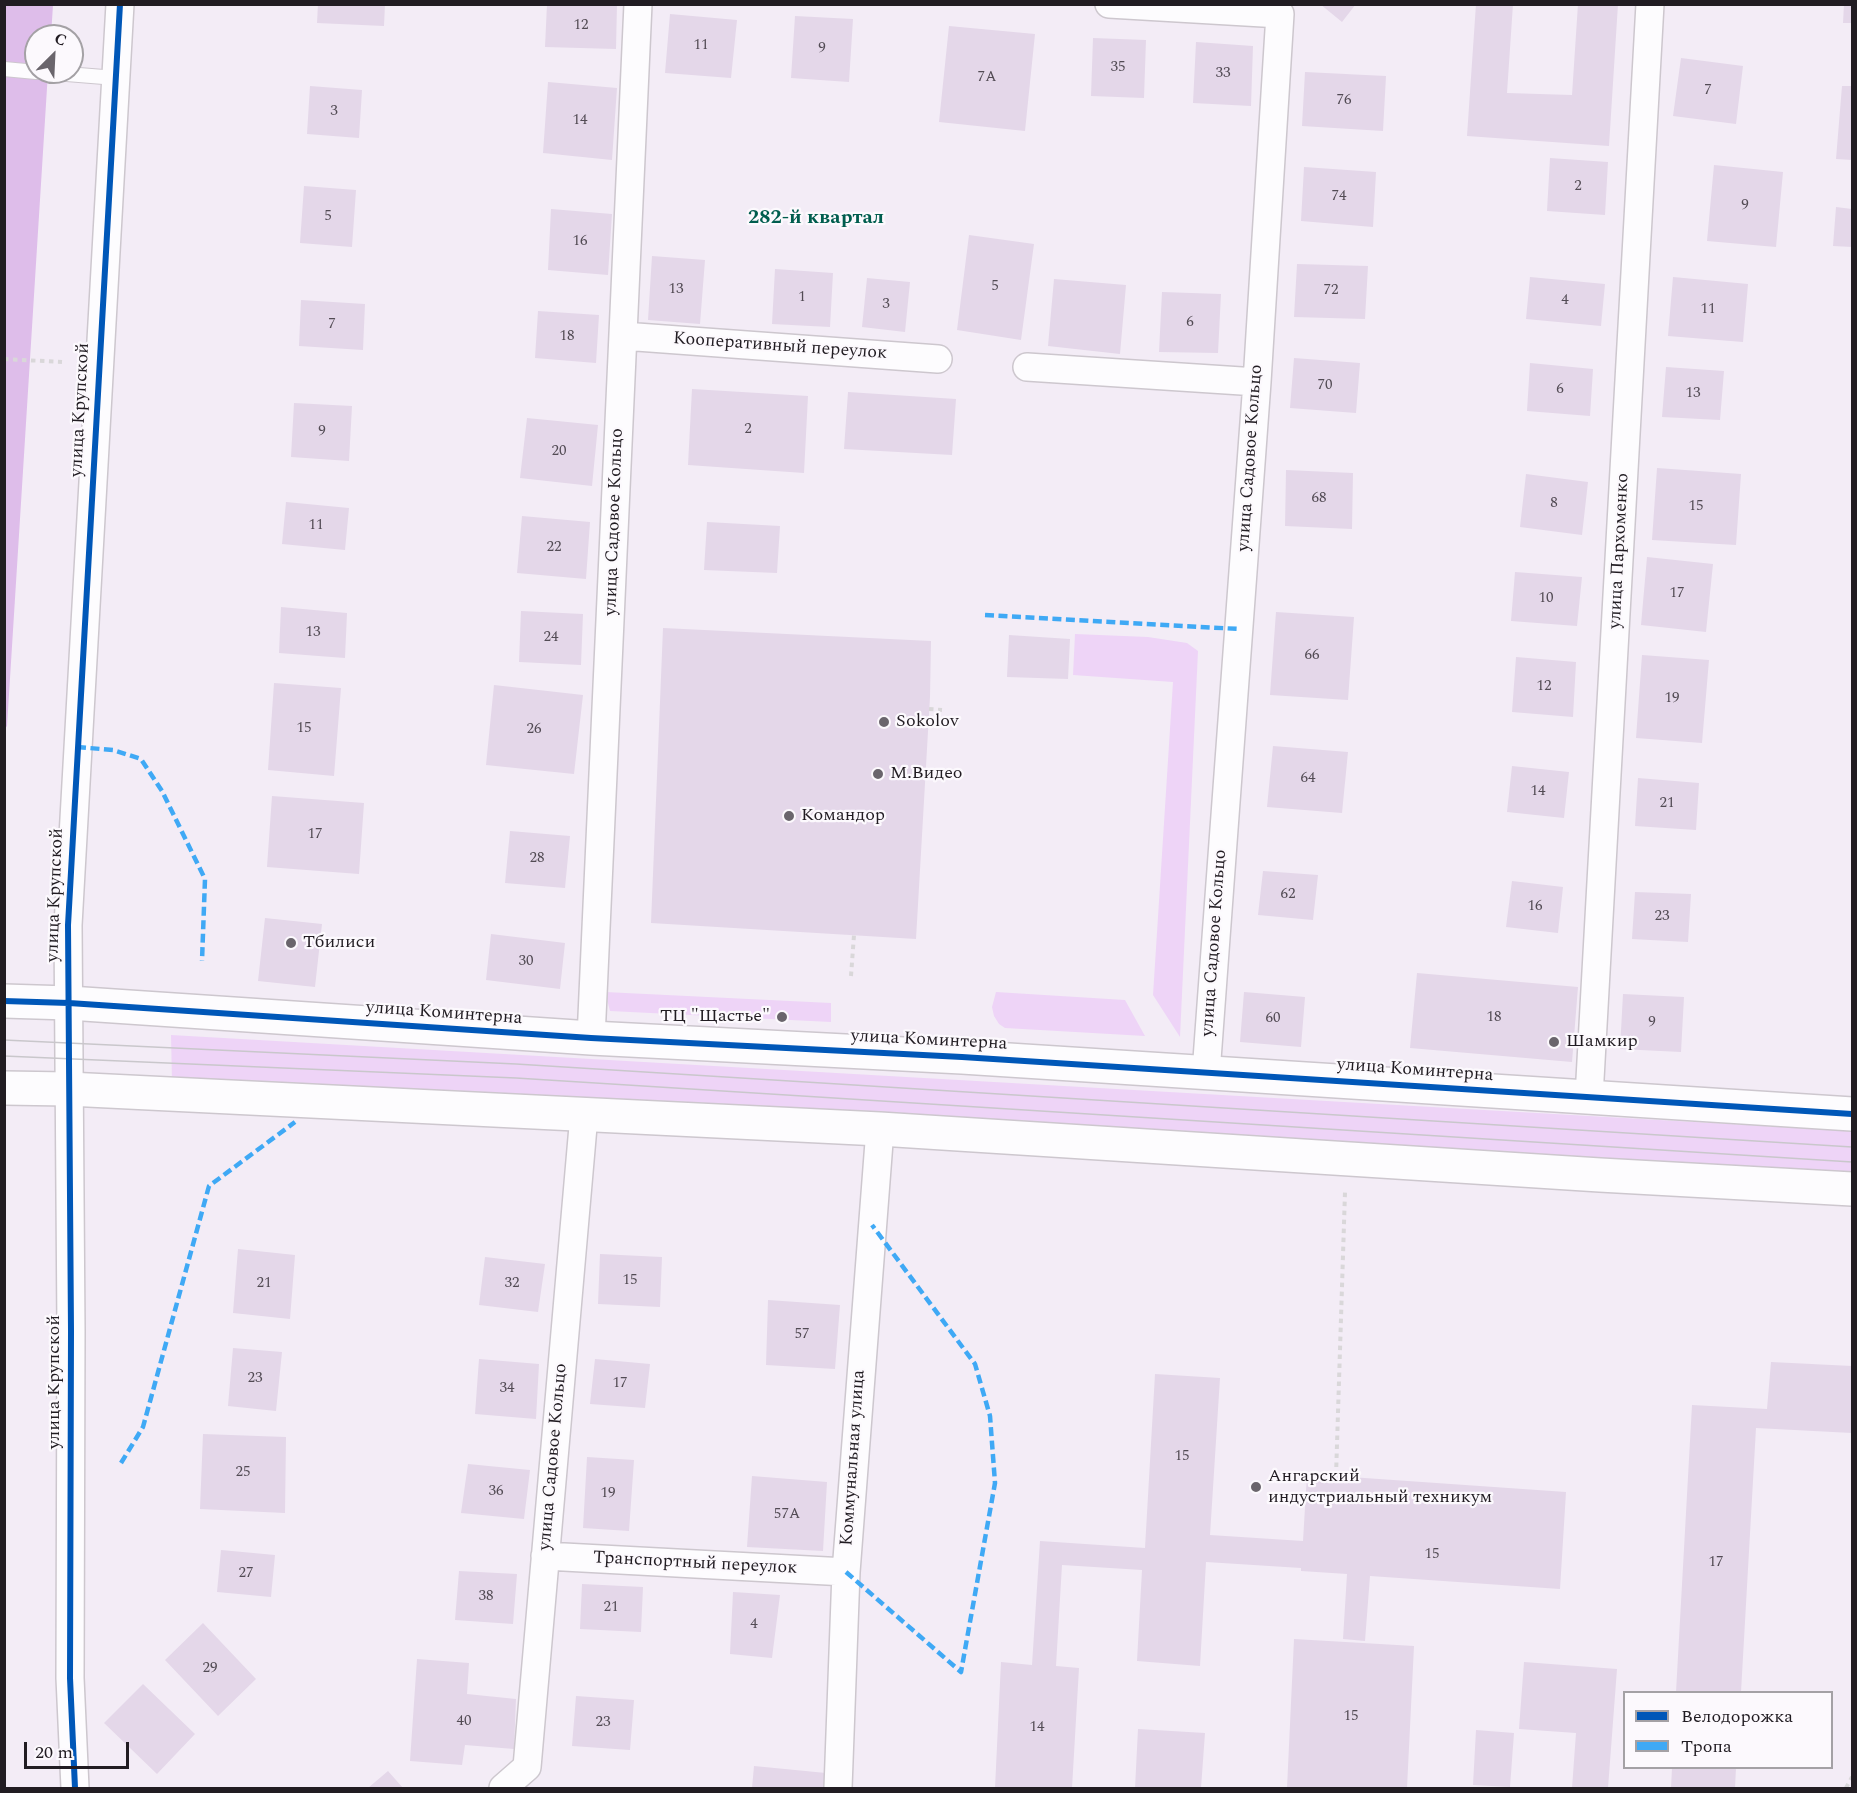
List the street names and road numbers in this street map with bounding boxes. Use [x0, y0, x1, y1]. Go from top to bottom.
street label: Кооперативный переулок [672, 329, 888, 365]
street label: улица Крупской [67, 342, 95, 478]
street label: улица Садовое Кольцо [1234, 364, 1268, 552]
street label: улица Садовое Кольцо [601, 428, 629, 616]
street label: улица Пархоменко [1605, 473, 1635, 629]
street label: улица Крупской [43, 828, 69, 962]
street label: улица Садовое Кольцо [1198, 849, 1232, 1037]
street label: улица Коминтерна [365, 998, 523, 1030]
street label: улица Коминтерна [850, 1026, 1008, 1056]
street label: улица Коминтерна [1336, 1055, 1494, 1087]
street label: улица Крупской [44, 1315, 66, 1449]
street label: улица Садовое Кольцо [535, 1363, 573, 1551]
street label: Коммунальная улица [837, 1369, 871, 1547]
street label: Транспортный переулок [592, 1548, 798, 1580]

